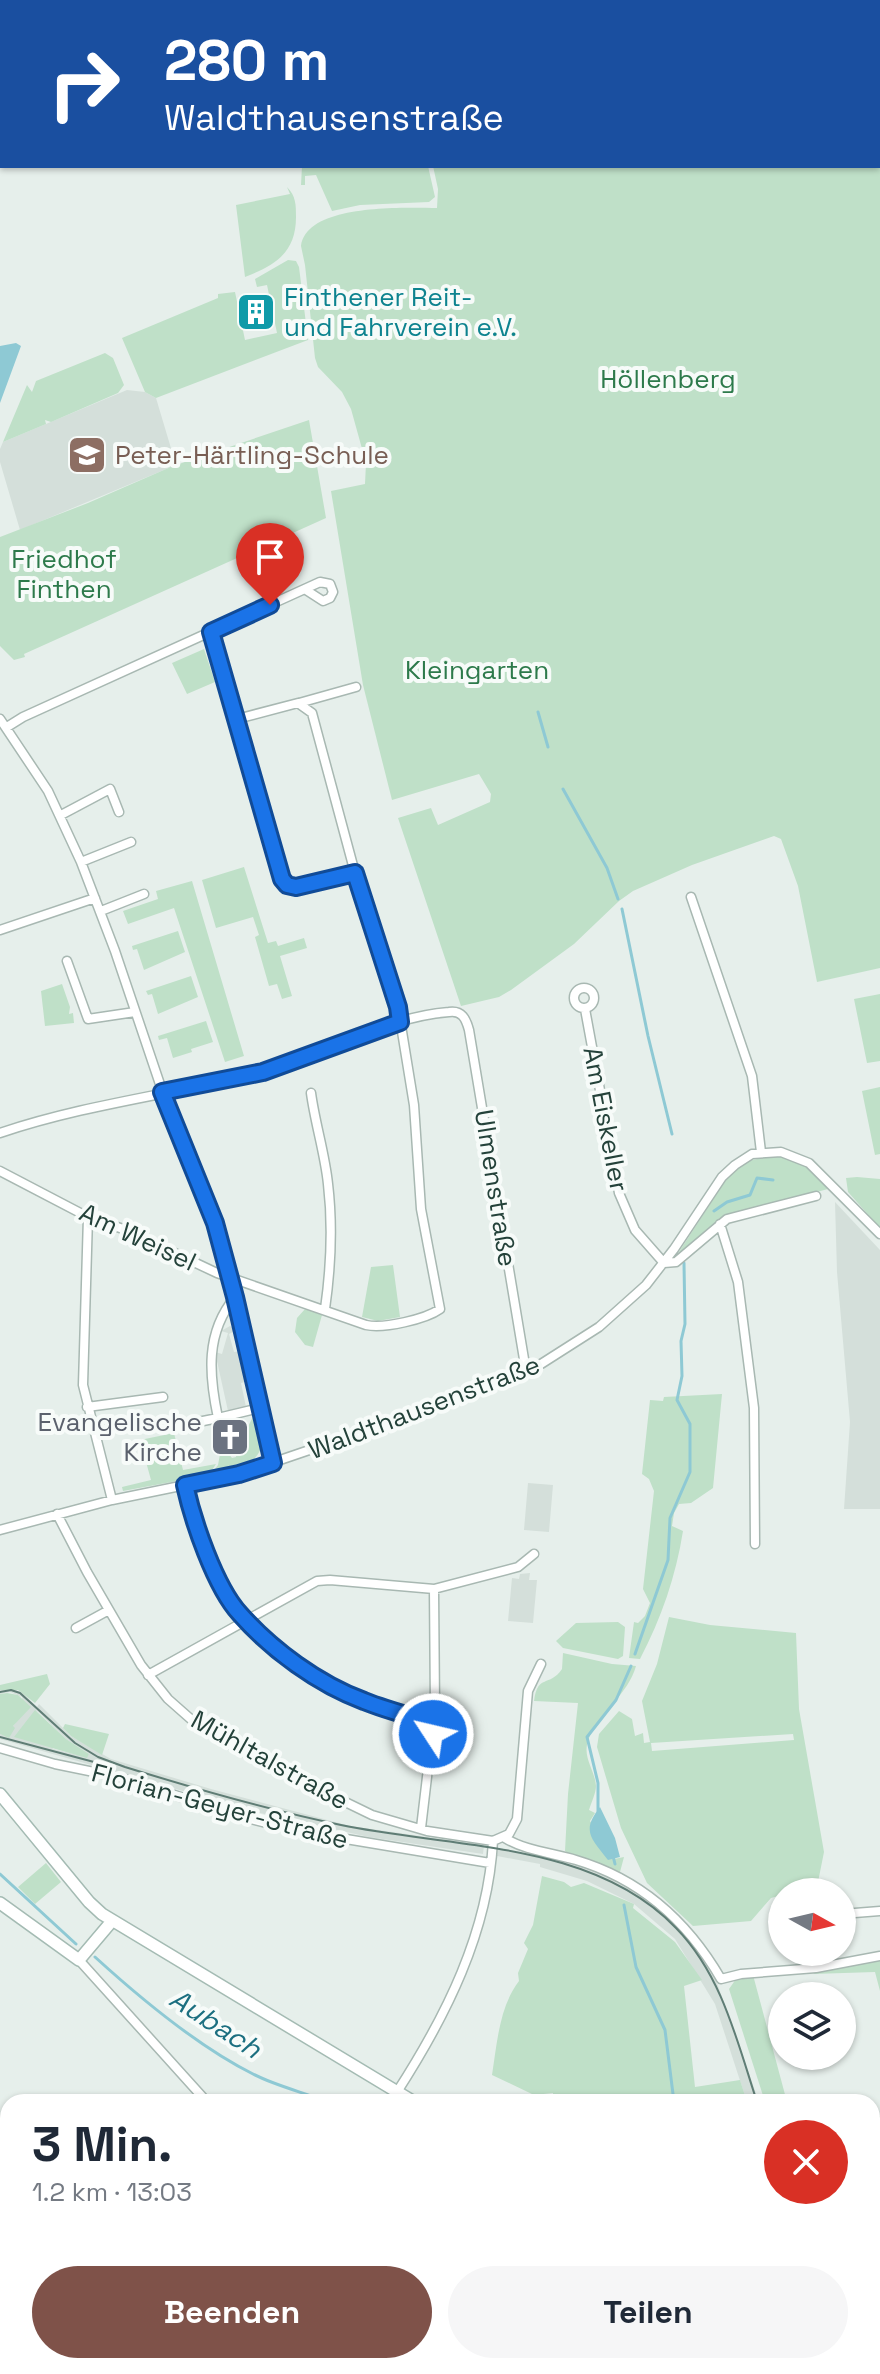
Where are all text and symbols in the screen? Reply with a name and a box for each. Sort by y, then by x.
text: 280 m [164,25,329,96]
icon: right [32,32,136,136]
text: Waldthausenstraße [164,95,504,141]
place label: Finthener Reit- und Fahrverein e.V. [284,280,517,344]
building icon: Finthener Reit- und Fahrverein e.V. [235,291,277,333]
park label: Höllenberg [600,362,736,396]
school or university icon: Peter-Härtling-Schule [66,434,108,476]
place label: Peter-Härtling-Schule [115,438,389,472]
pin [236,523,304,605]
icon: arrive [248,535,292,579]
park label: Friedhof Finthen [11,542,117,606]
park label: Kleingarten [405,653,549,687]
street label: Am Eiskeller [575,1044,637,1194]
street label: Ulmenstraße [467,1107,525,1269]
street label: Am Weisel [74,1195,202,1279]
street label: Waldthausenstraße [303,1347,545,1467]
place label: Evangelische Kirche [37,1405,202,1469]
church icon: Evangelische Kirche [209,1416,251,1458]
position arrow [391,1692,475,1776]
street label: Mühltalstraße [185,1703,355,1817]
street label: Florian-Geyer-Straße [88,1755,352,1857]
north arrow [768,1878,856,1966]
map controls [768,1878,856,2070]
water label: Aubach [163,1980,269,2066]
button: layers [768,1982,856,2070]
text: 3 Min. [32,2114,172,2175]
button: close [764,2120,848,2204]
text: 1.2 km · 13:03 [32,2175,192,2209]
button: Beenden [32,2266,432,2358]
button: Teilen [448,2266,848,2358]

